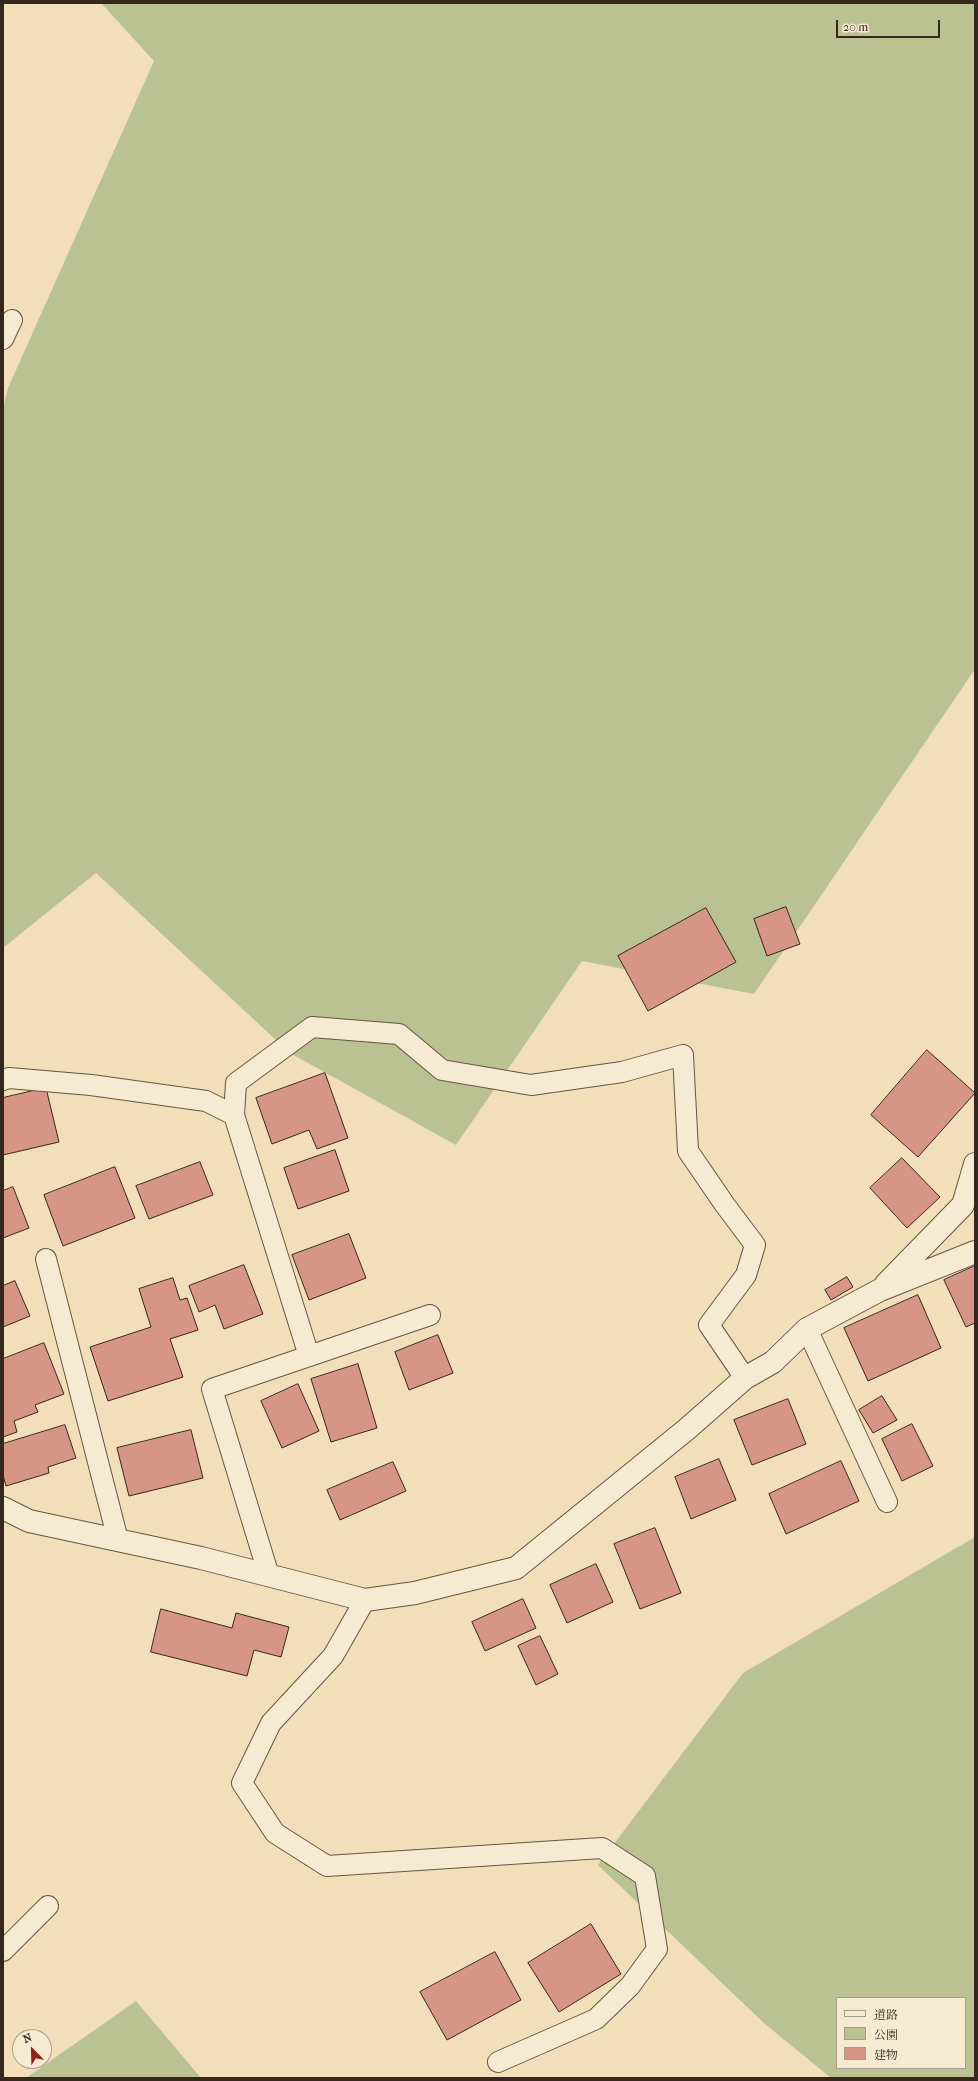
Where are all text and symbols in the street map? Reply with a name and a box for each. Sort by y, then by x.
scale bar [838,12,942,38]
text: 20 m [843,20,868,34]
legend [836,1997,966,2069]
text: 道路 [874,2008,898,2022]
text: 公園 [874,2028,898,2042]
north arrow [12,2029,52,2069]
text: N [21,2031,34,2046]
text: 建物 [874,2048,898,2062]

